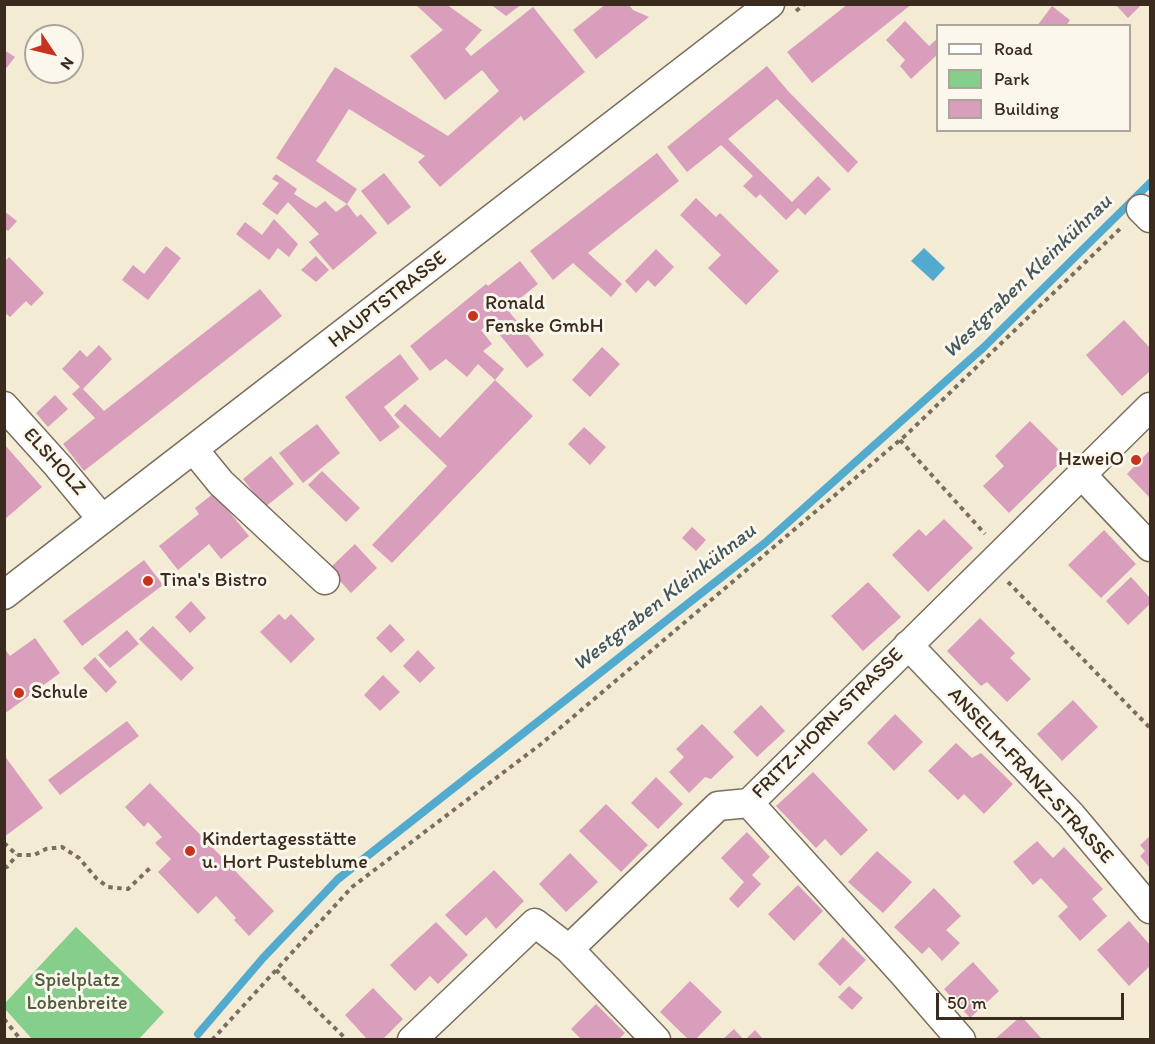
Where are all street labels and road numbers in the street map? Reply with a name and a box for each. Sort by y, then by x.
street label: HAUPTSTRASSE [324,246,452,354]
street label: ELSHOLZ [18,423,90,501]
street label: FRITZ-HORN-STRASSE [747,643,909,805]
street label: ANSELM-FRANZ-STRASSE [942,683,1118,869]

